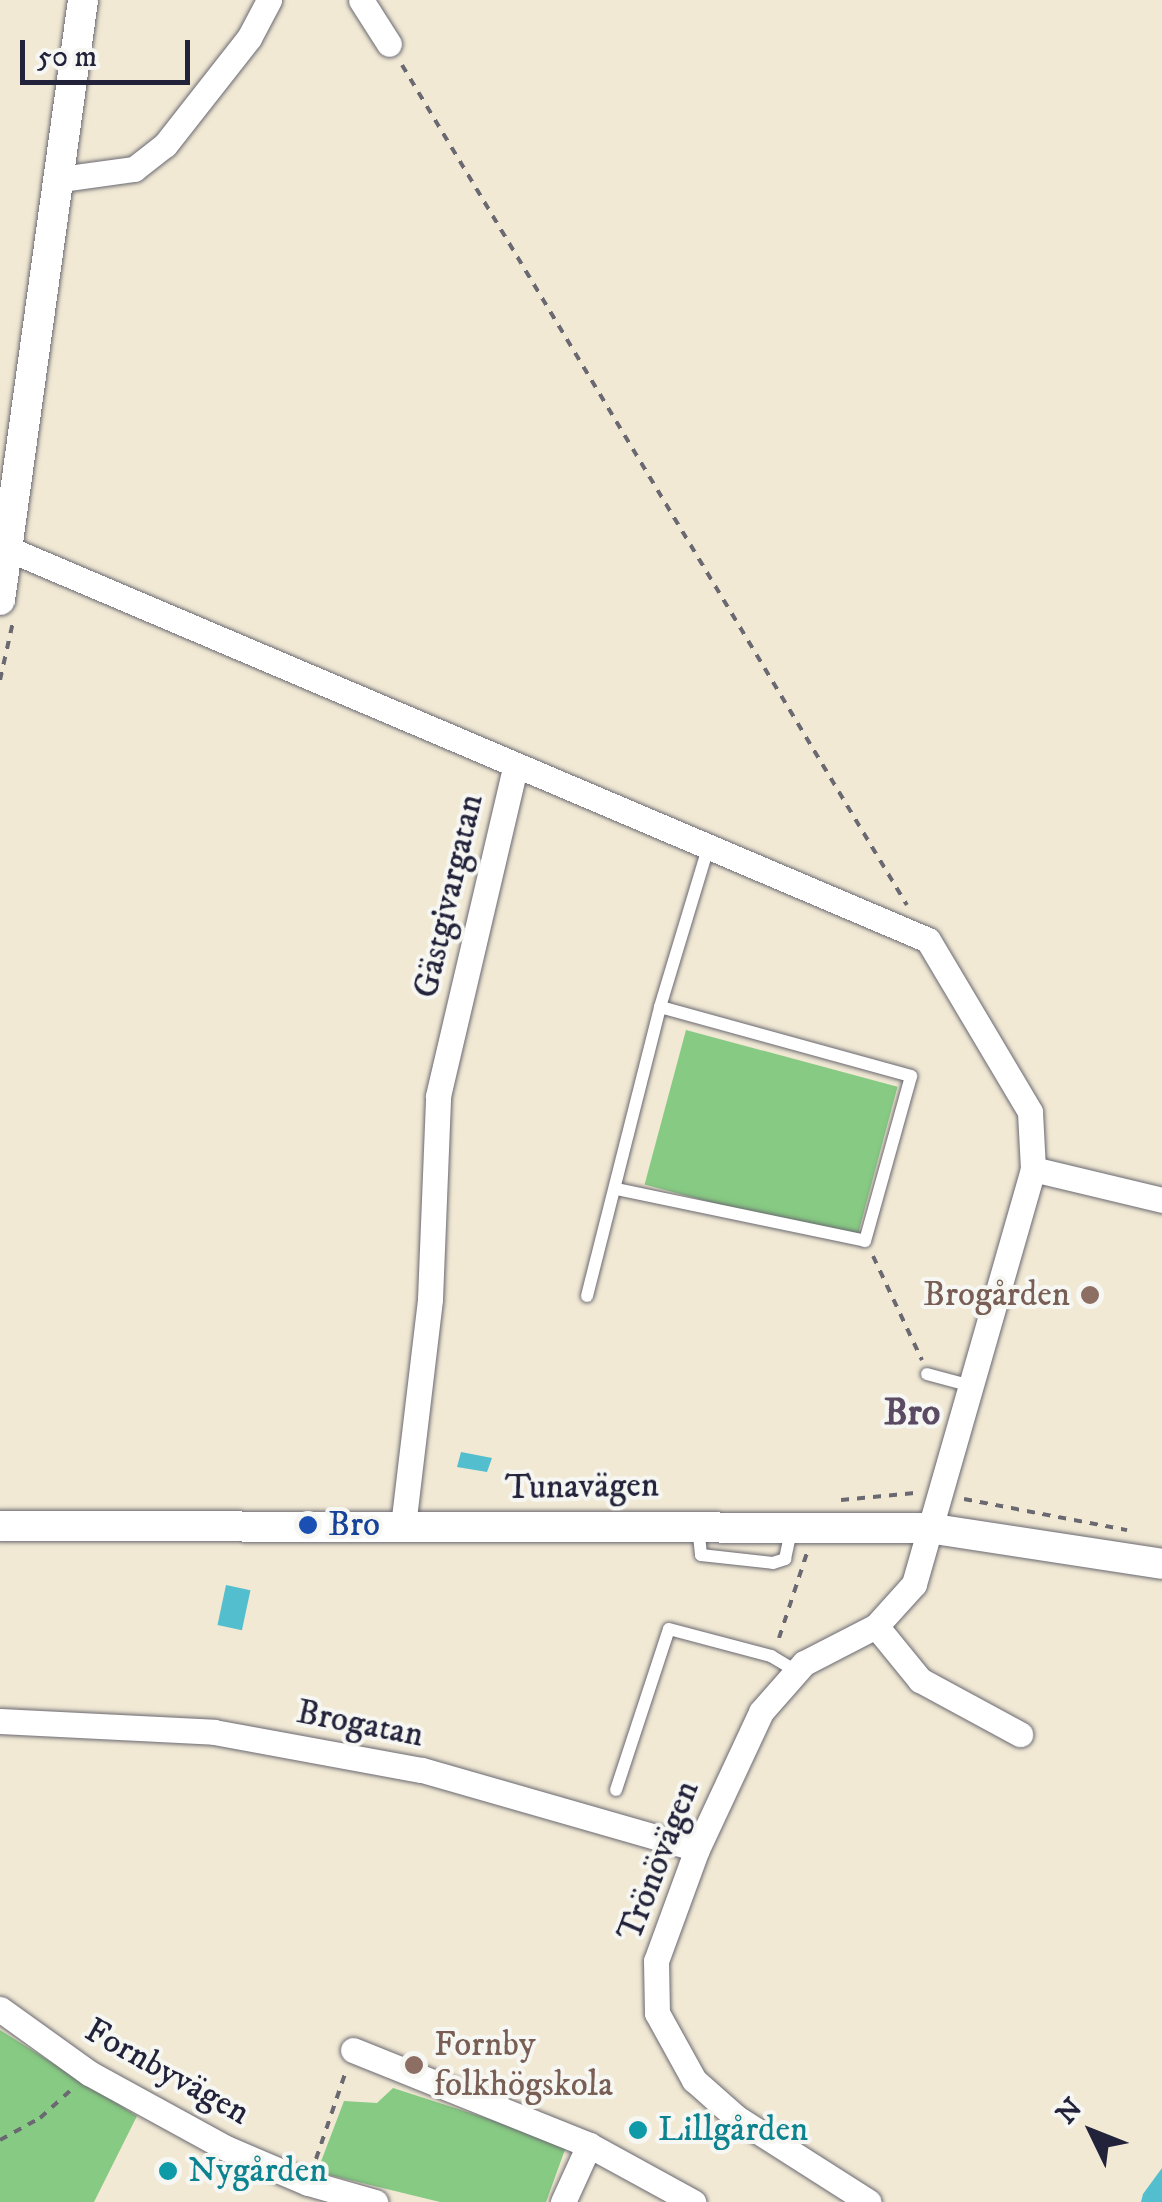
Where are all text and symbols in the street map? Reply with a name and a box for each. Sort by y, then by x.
scale bar [25,20,195,82]
text: 50 m [37,39,97,76]
street label: Gästgivargatan [405,790,493,1002]
place label: Brogården [923,1274,1070,1316]
marker: Brogården [1079,1284,1101,1306]
district label: Bro [884,1391,940,1437]
street label: Tunavägen [505,1465,659,1509]
place label: Bro [328,1504,380,1546]
marker: Bro [297,1514,319,1536]
street label: Brogatan [293,1691,427,1757]
street label: Trönövägen [609,1775,709,1947]
street label: Fornbyvägen [77,2010,257,2134]
place label: Fornby folkhögskola [434,2024,613,2106]
marker: Fornby folkhögskola [403,2054,425,2076]
north arrow [1042,2082,1142,2182]
text: N [1049,2091,1090,2132]
place label: Lillgården [658,2109,808,2151]
marker: Lillgården [627,2119,649,2141]
place label: Nygården [188,2150,328,2192]
marker: Nygården [157,2160,179,2182]

